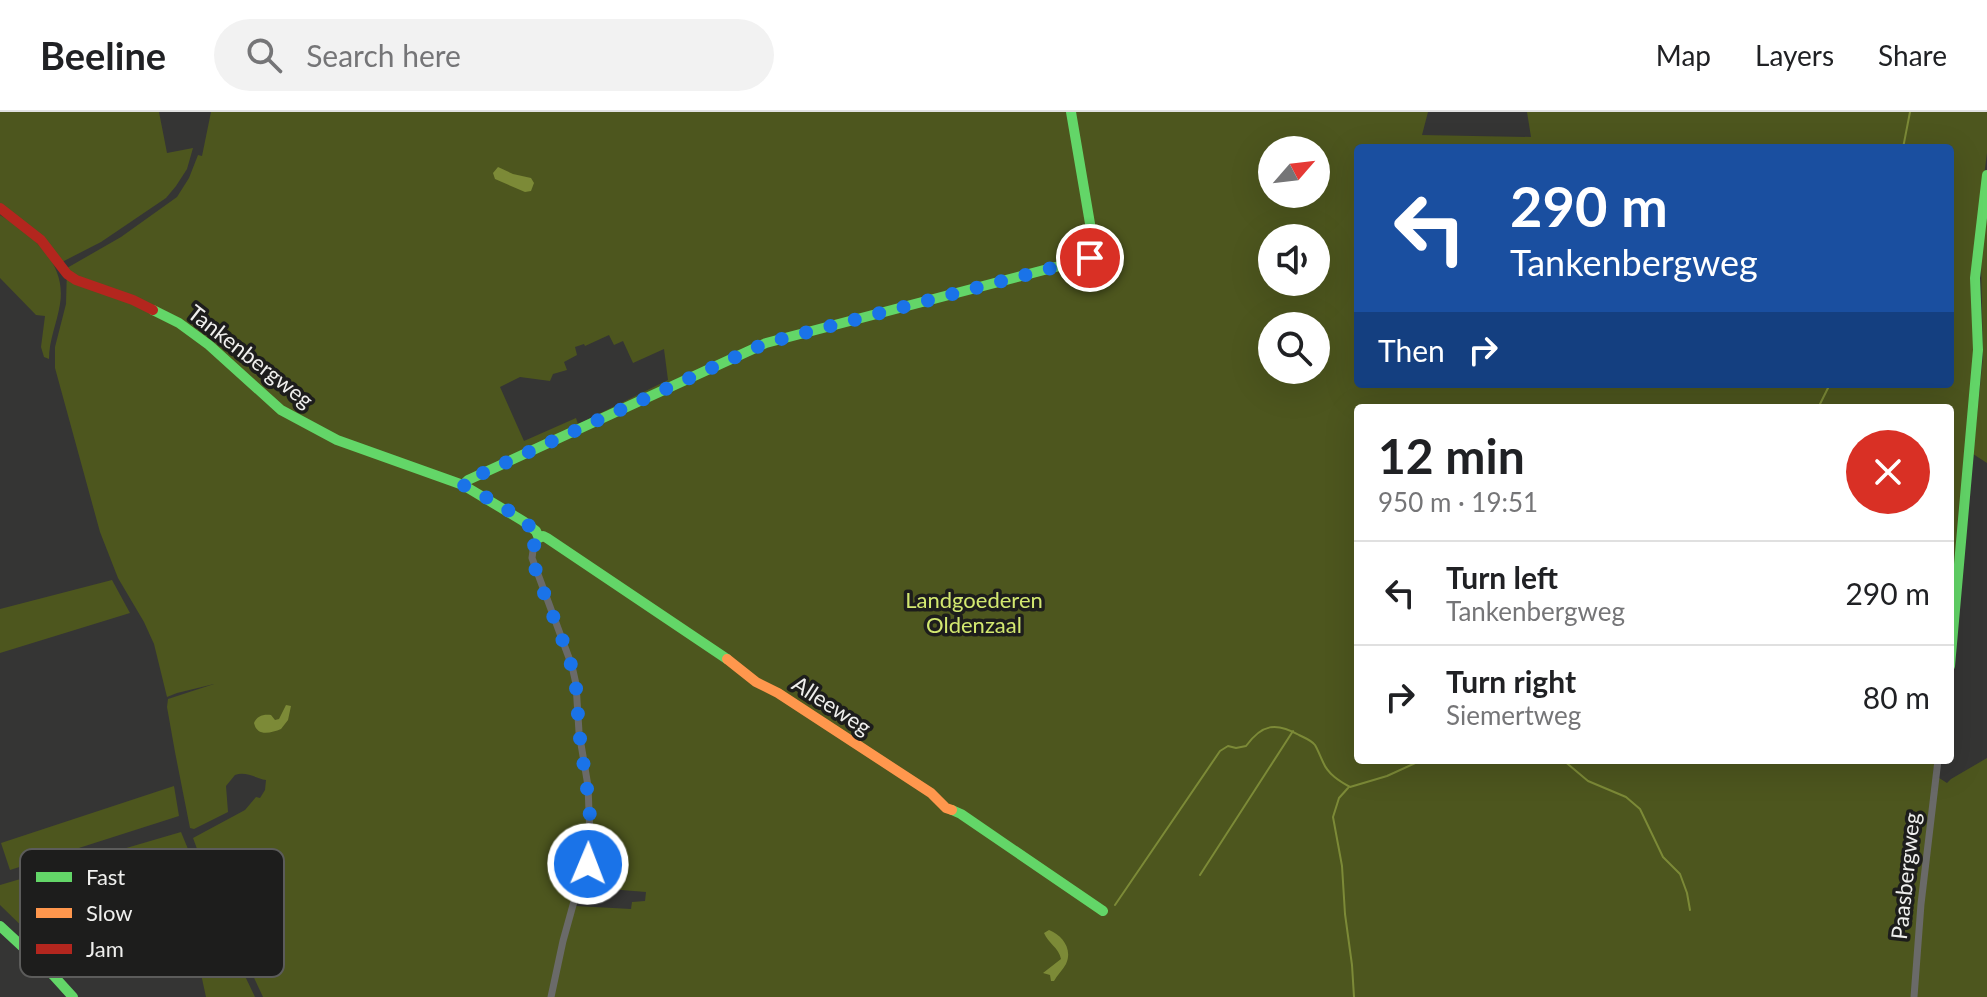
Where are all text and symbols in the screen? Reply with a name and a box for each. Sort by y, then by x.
search box [214,19,774,91]
text: Beeline [40,32,166,78]
icon: search [242,33,286,77]
text: Search here [306,37,461,73]
text: Map [1656,38,1711,72]
text: Layers [1755,38,1834,72]
text: Share [1878,38,1947,72]
north arrow [1258,136,1330,208]
map controls [1258,136,1330,384]
text: 290 m [1510,172,1668,239]
icon: left [1378,176,1482,280]
pin [1056,224,1124,292]
button: sound [1258,224,1330,296]
icon: arrive [1068,236,1112,280]
text: Tankenbergweg [1510,240,1758,284]
street label: Tankenbergweg [183,299,319,413]
button: search [1258,312,1330,384]
icon: right [1461,328,1505,372]
text: Then [1378,332,1445,368]
text: 12 min [1378,427,1525,484]
button: close [1846,430,1930,514]
text: 950 m · 19:51 [1378,486,1538,518]
text: Turn left [1446,559,1558,595]
icon: left [1378,571,1422,615]
text: 290 m [1845,575,1930,611]
park label: Landgoederen Oldenzaal [905,586,1043,638]
text: Tankenbergweg [1446,595,1625,627]
text: Turn right [1446,663,1576,699]
street label: Alleeweg [788,670,876,740]
icon: right [1378,675,1422,719]
text: 80 m [1863,679,1930,715]
text: Siemertweg [1446,699,1581,731]
street label: Paasbergweg [1885,811,1925,941]
position arrow [546,822,630,906]
legend [20,849,284,977]
text: Fast [86,863,125,890]
text: Slow [86,899,133,926]
text: Jam [86,935,124,962]

